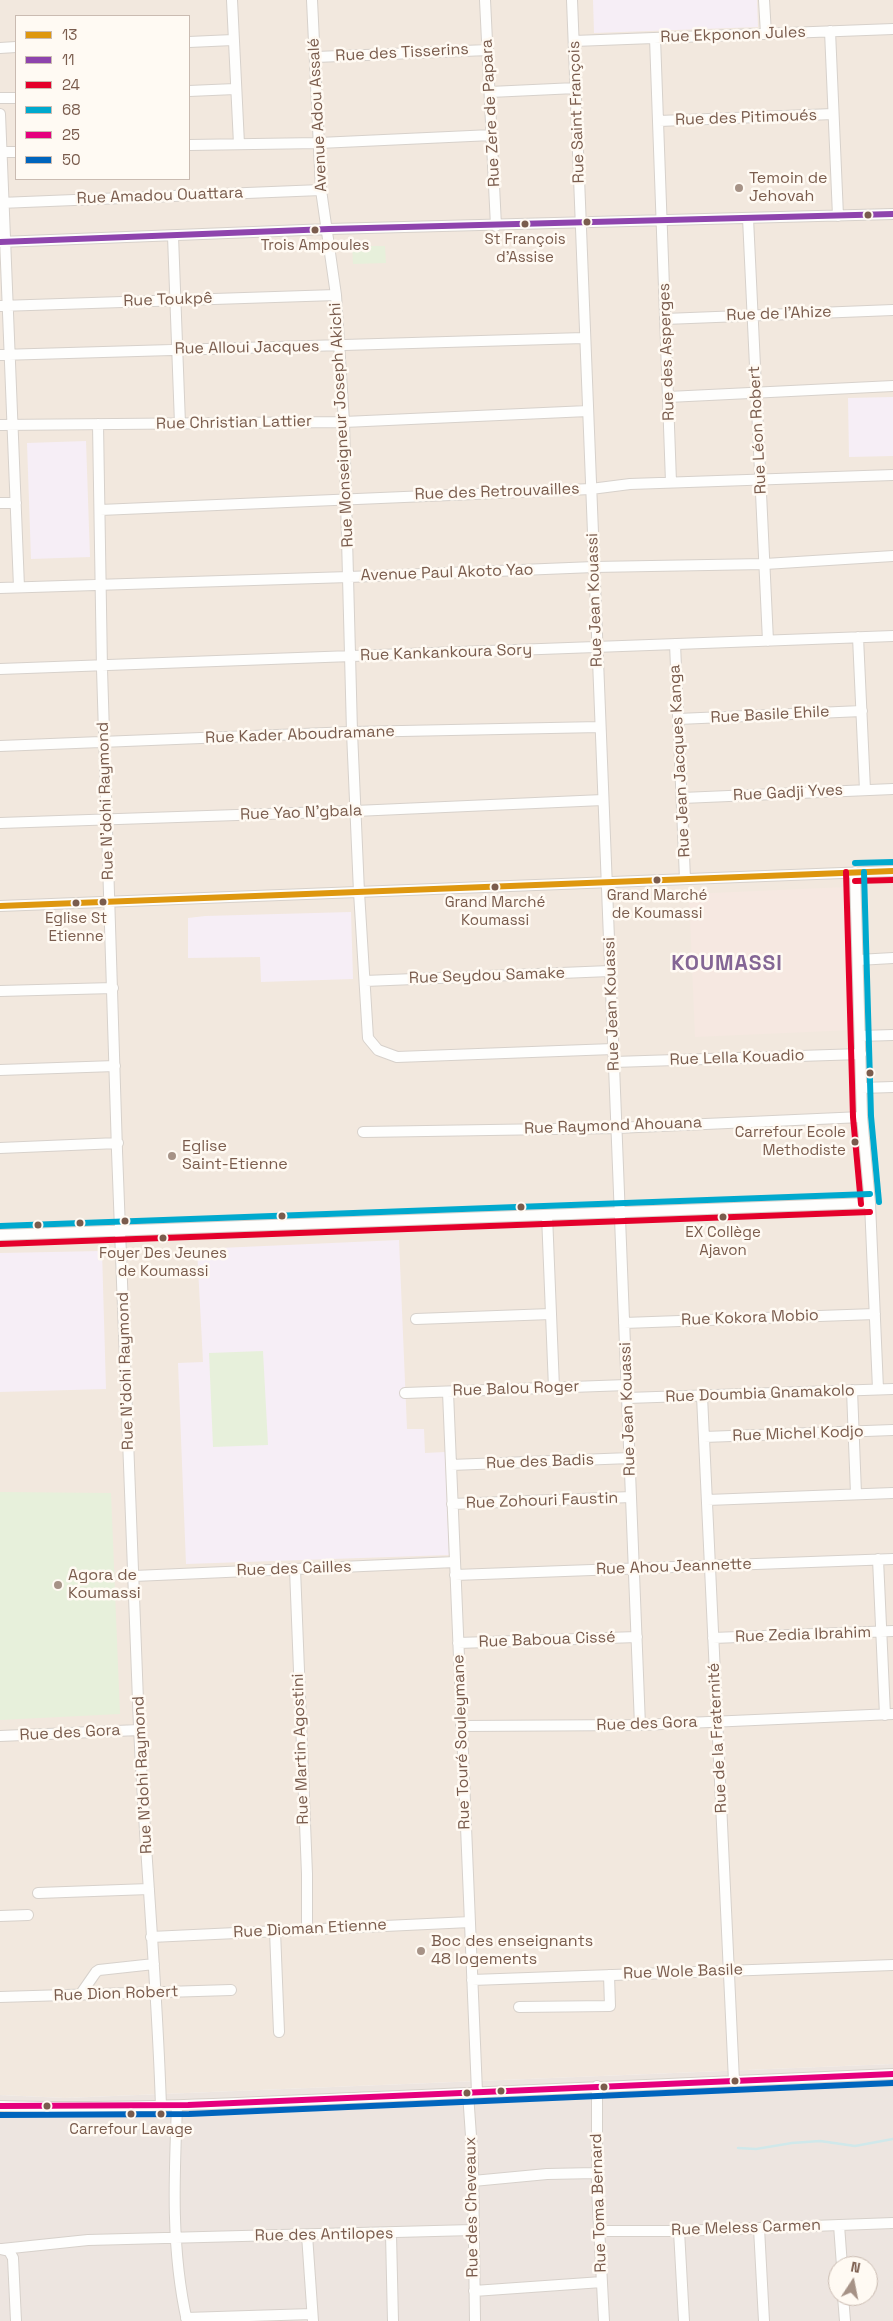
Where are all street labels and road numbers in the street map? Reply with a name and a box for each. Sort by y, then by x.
street label: Rue Ekponon Jules [660,23,806,47]
street label: Avenue Adou Assalé [304,37,332,193]
street label: Rue Zere de Papara [478,38,504,188]
street label: Rue des Tisserins [335,40,469,66]
street label: Rue Saint François [565,40,589,184]
street label: Rue des Pitimoués [675,106,817,130]
street label: Rue Amadou Ouattara [76,183,244,209]
street label: Rue des Asperges [655,283,679,421]
street label: Rue Toukpê [123,289,213,311]
street label: Rue Monseigneur Joseph Akichi [326,302,358,548]
street label: Rue de l'Ahize [726,303,832,325]
street label: Rue Alloui Jacques [174,337,320,359]
street label: Rue Léon Robert [745,365,771,495]
street label: Rue Christian Lattier [156,412,312,434]
street label: Rue des Retrouvailles [414,480,580,504]
street label: Rue Jean Kouassi [583,533,607,667]
street label: Avenue Paul Akoto Yao [360,560,534,586]
street label: Rue Kankankoura Sory [360,640,532,666]
street label: Rue Jean Jacques Kanga [665,664,695,858]
street label: Rue Basile Ehile [710,702,830,728]
street label: Rue N'dohi Raymond [94,722,118,880]
street label: Rue Kader Aboudramane [205,722,395,748]
street label: Rue Gadji Yves [732,781,844,805]
street label: Rue Yao N'gbala [240,801,362,825]
street label: Rue Jean Kouassi [600,937,624,1071]
street label: Rue Seydou Samake [409,964,565,988]
street label: Rue Lella Kouadio [669,1046,805,1070]
street label: Rue Raymond Ahouana [524,1113,702,1139]
street label: Rue N'dohi Raymond [114,1292,138,1450]
street label: Rue Kokora Mobio [681,1306,819,1330]
street label: Rue Jean Kouassi [616,1342,640,1476]
street label: Rue Balou Roger [452,1377,580,1401]
street label: Rue Doumbia Gnamakolo [665,1381,855,1407]
street label: Rue Michel Kodjo [732,1422,864,1446]
street label: Rue des Badis [486,1451,594,1473]
street label: Rue Zohouri Faustin [465,1489,619,1513]
street label: Rue Ahou Jeannette [596,1555,752,1579]
street label: Rue des Cailles [236,1557,352,1581]
street label: Rue Zedia Ibrahim [735,1623,871,1647]
street label: Rue Baboua Cissé [478,1628,616,1652]
street label: Rue Touré Souleymane [449,1654,475,1830]
street label: Rue de la Fraternité [704,1662,732,1814]
street label: Rue Martin Agostini [289,1673,313,1825]
street label: Rue N'dohi Raymond [129,1695,157,1855]
street label: Rue des Gora [596,1713,698,1735]
street label: Rue des Gora [19,1721,121,1745]
street label: Rue Dioman Etienne [233,1915,387,1943]
street label: Rue Wole Basile [623,1960,743,1984]
street label: Rue Dion Robert [53,1982,179,2006]
street label: Rue Toma Bernard [587,2133,611,2273]
street label: Rue des Cheveaux [461,2136,483,2278]
street label: Rue Meless Carmen [671,2216,821,2240]
street label: Rue des Antilopes [254,2224,394,2246]

